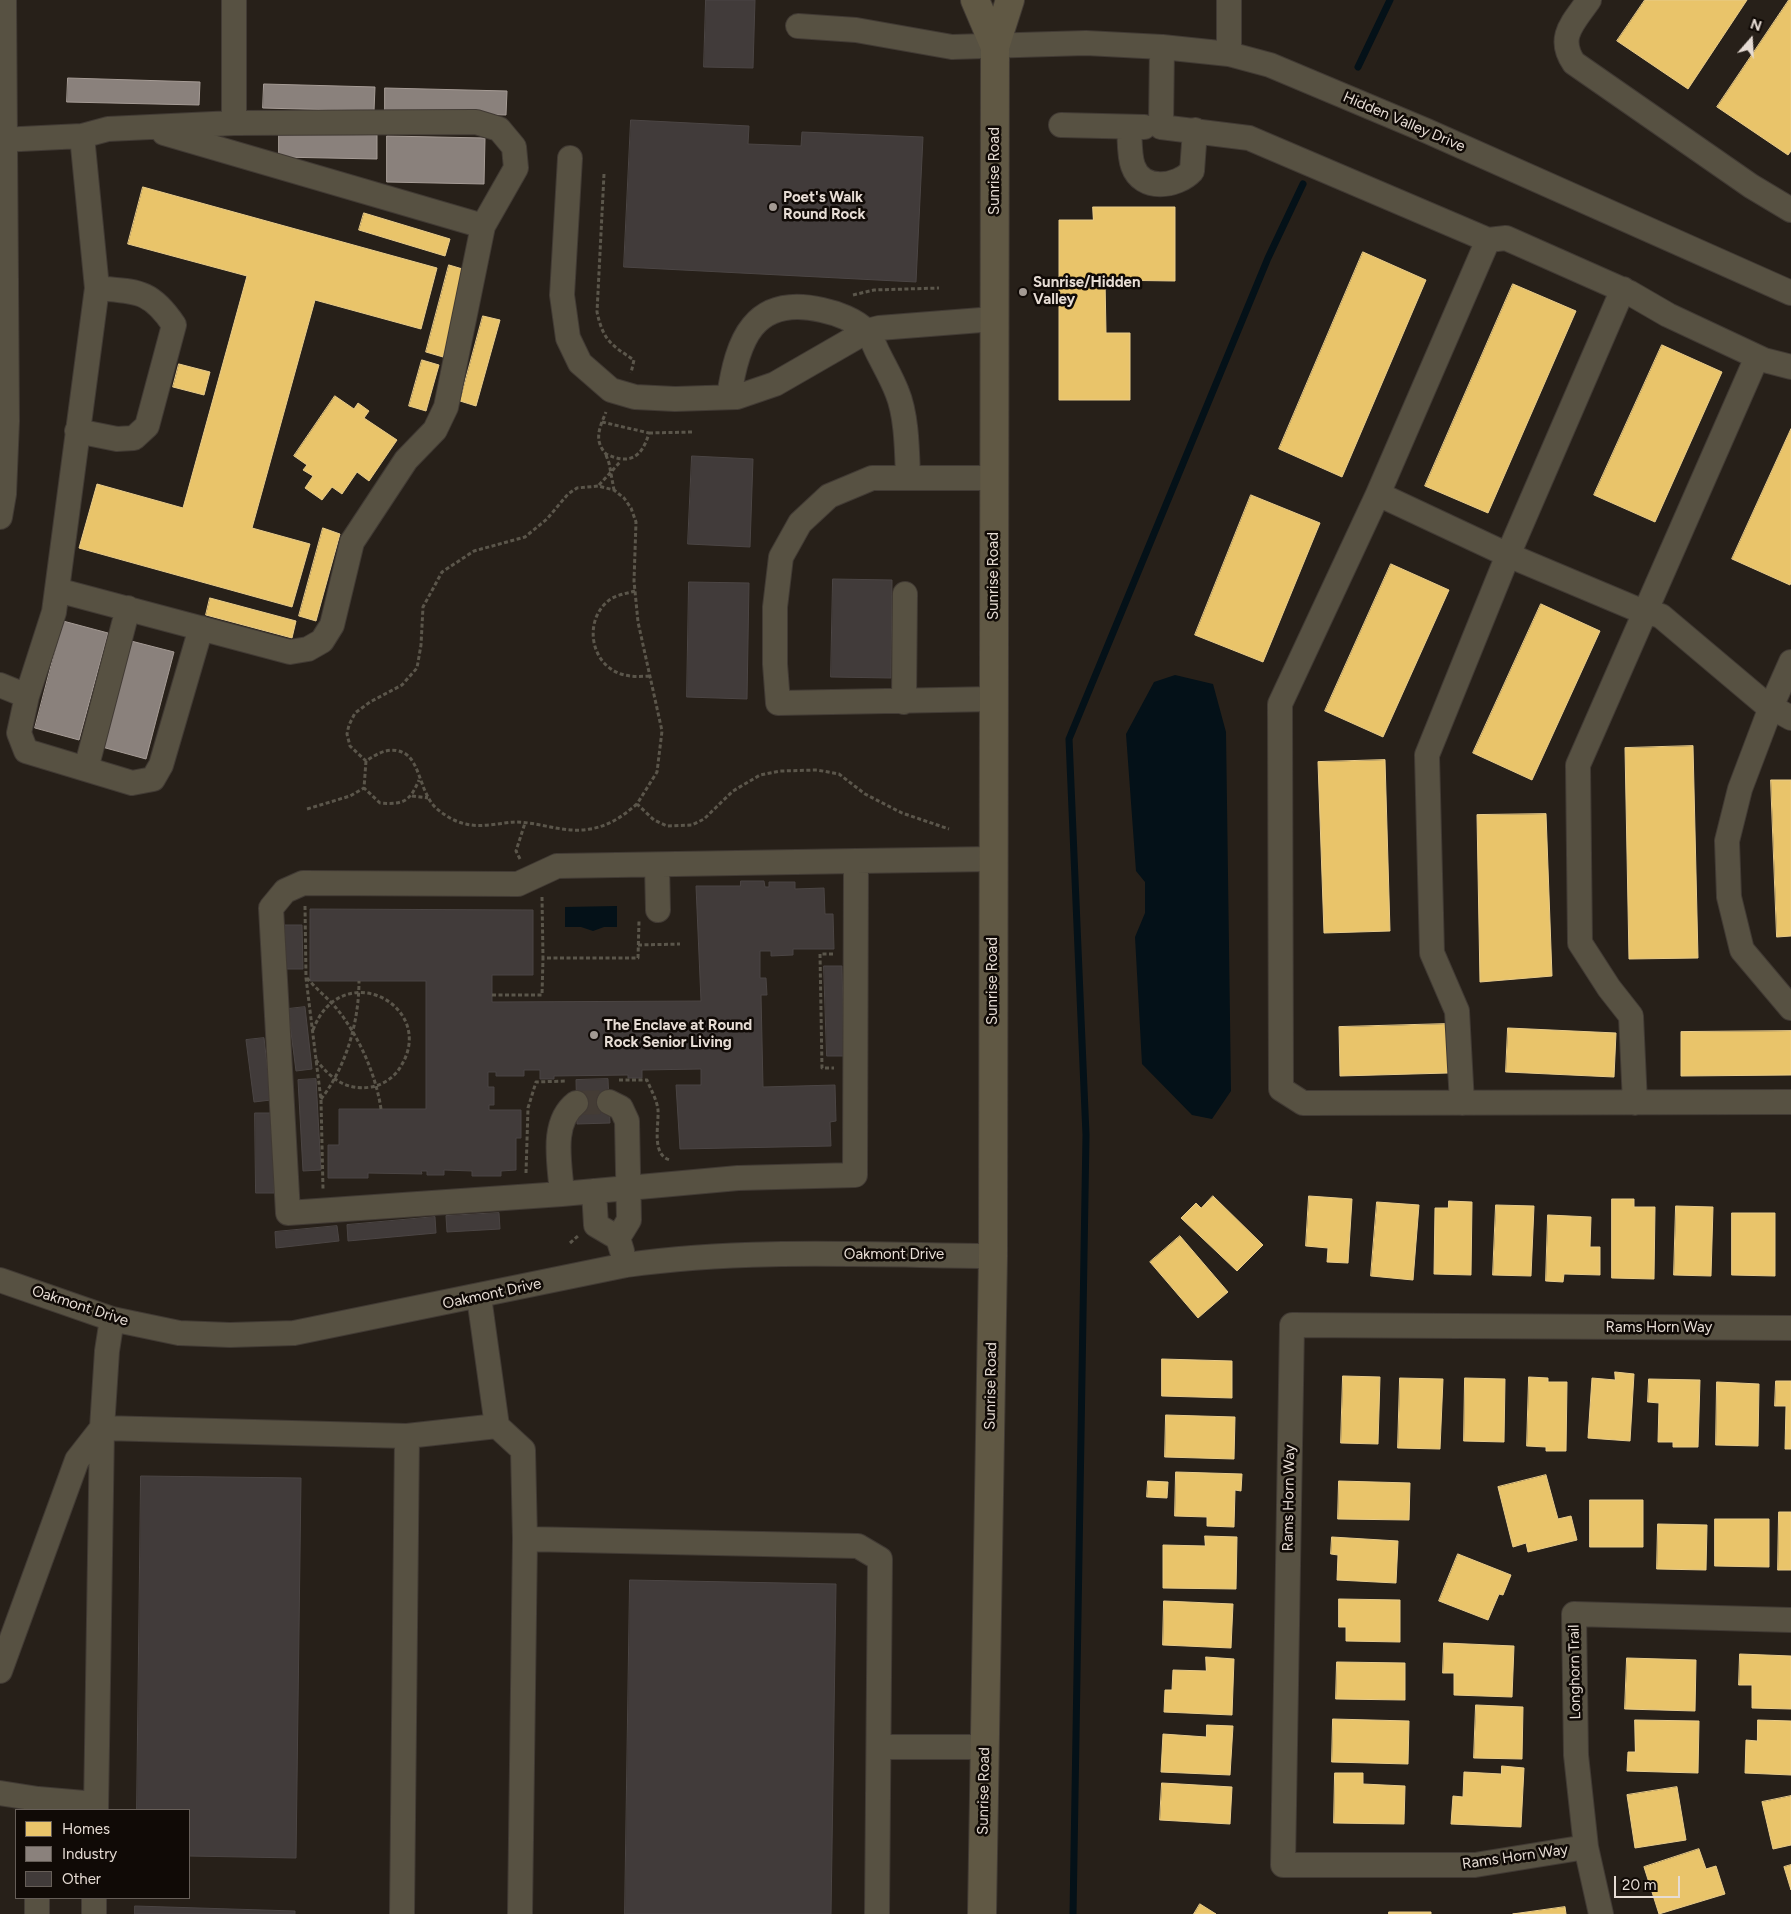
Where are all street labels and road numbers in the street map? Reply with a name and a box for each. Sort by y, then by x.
street label: Hidden Valley Drive [1340,88,1468,156]
street label: Sunrise Road [986,127,1004,215]
street label: Sunrise Road [985,532,1003,620]
street label: Sunrise Road [984,937,1002,1025]
street label: Oakmont Drive [844,1246,944,1264]
street label: Oakmont Drive [441,1275,543,1313]
street label: Oakmont Drive [29,1282,131,1330]
street label: Rams Horn Way [1606,1319,1712,1337]
street label: Sunrise Road [981,1342,1001,1430]
street label: Rams Horn Way [1279,1444,1299,1552]
street label: Longhorn Trail [1565,1624,1585,1720]
street label: Sunrise Road [974,1747,994,1835]
street label: Rams Horn Way [1461,1841,1569,1873]

